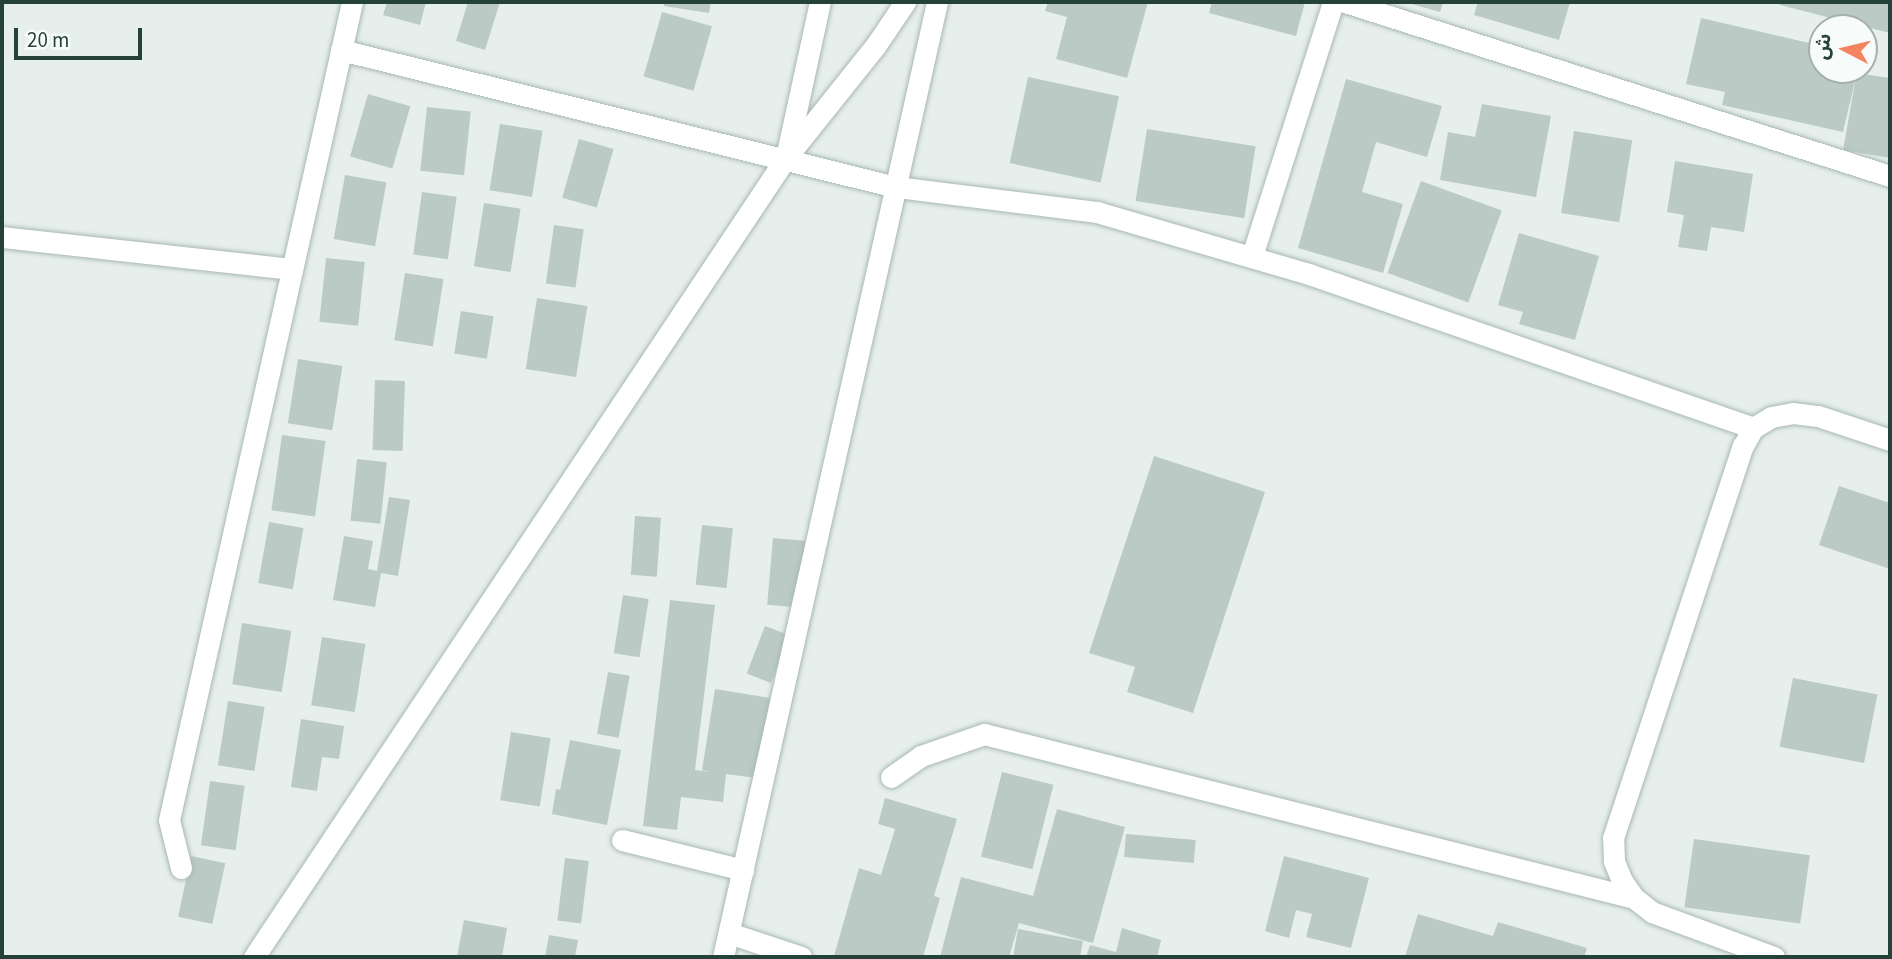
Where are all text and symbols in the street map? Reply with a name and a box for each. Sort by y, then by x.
scale bar [18,14,145,58]
north arrow [1808,14,1878,84]
text: 20 m [27,25,69,55]
text: ش [1809,32,1839,61]

